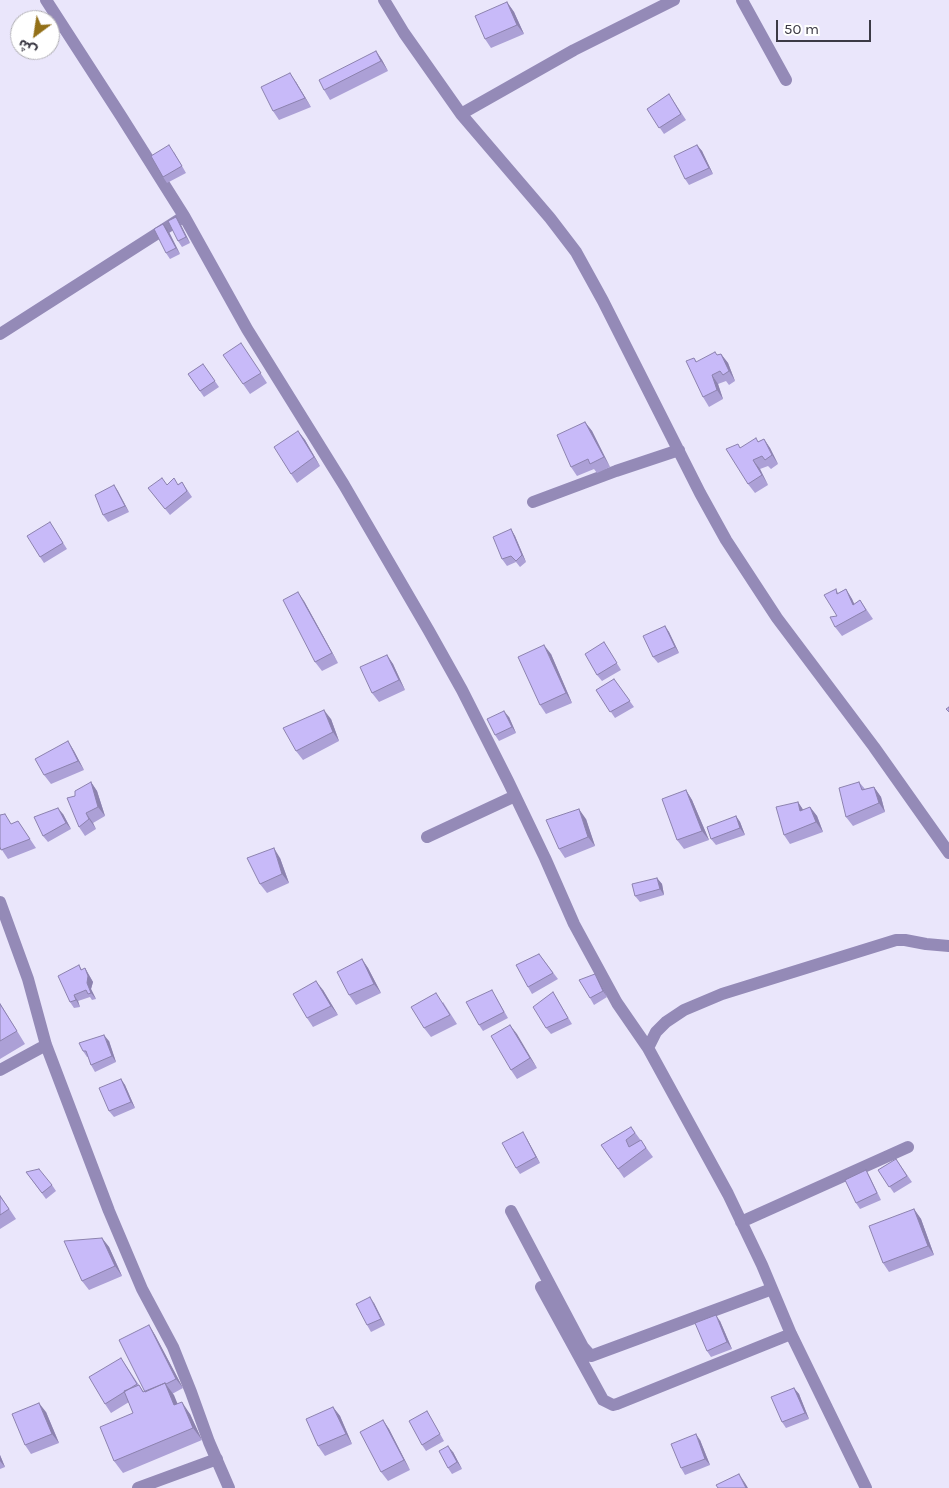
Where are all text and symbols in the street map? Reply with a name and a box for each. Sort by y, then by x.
north arrow [10,10,60,60]
scale bar [779,10,874,42]
text: 50 m [784,20,819,38]
text: ش [15,35,40,60]

